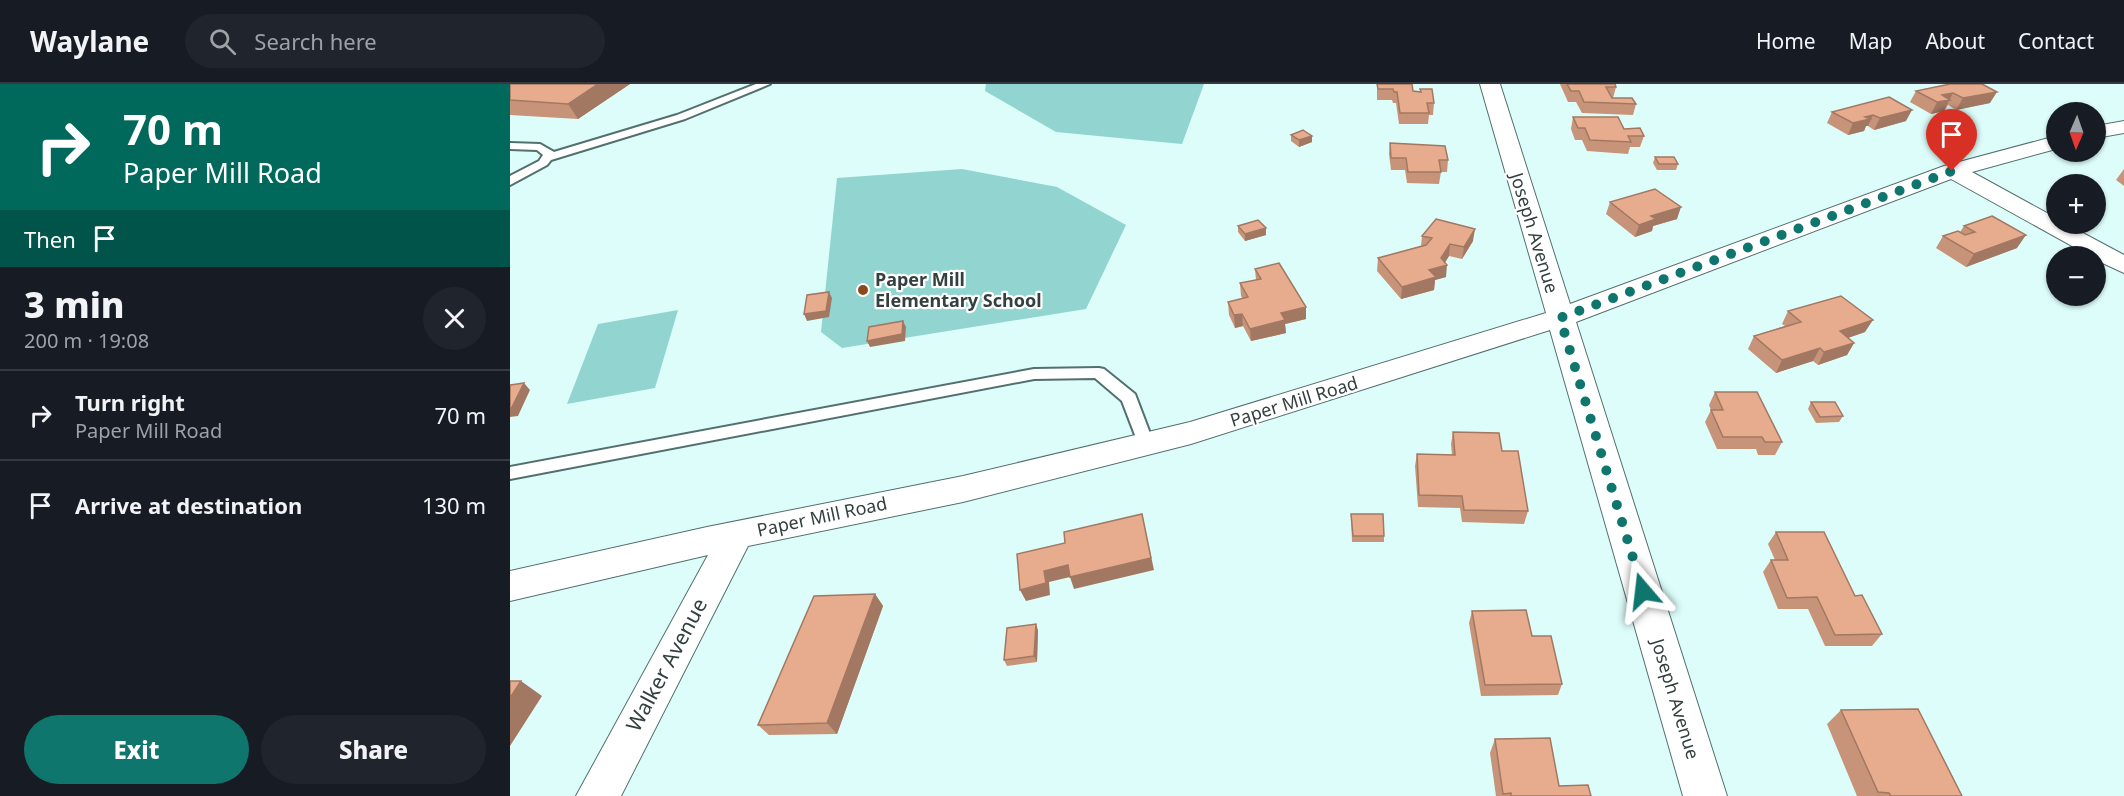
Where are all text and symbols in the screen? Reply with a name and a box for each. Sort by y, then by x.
search box [185,14,605,68]
text: Waylane [30,22,149,60]
icon: search [206,25,239,58]
text: Search here [254,26,377,56]
text: Home [1756,27,1816,55]
text: Map [1849,27,1892,55]
text: About [1925,27,1985,55]
text: Contact [2018,27,2094,55]
text: 70 m [123,100,223,157]
north arrow [2046,102,2106,162]
map controls [2046,102,2106,306]
icon: right [24,108,102,186]
pin [1926,109,1977,171]
icon: arrive [1935,118,1968,151]
text: Paper Mill Road [123,154,322,191]
street label: Joseph Avenue [1505,168,1565,296]
button: + [2046,174,2106,234]
icon: arrive [88,222,121,255]
text: Then [24,224,76,254]
button: − [2046,246,2106,306]
place label: Paper Mill Elementary School [875,267,1042,312]
text: 3 min [24,280,125,329]
marker: Paper Mill Elementary School [856,283,870,297]
button: close [423,287,486,350]
text: 200 m · 19:08 [24,327,149,354]
street label: Paper Mill Road [1227,370,1361,432]
text: Turn right [75,387,185,417]
icon: right [24,399,57,432]
text: 70 m [435,400,486,430]
text: Paper Mill Road [75,417,222,444]
icon: arrive [24,489,57,522]
text: Arrive at destination [75,490,302,520]
text: 130 m [422,490,486,520]
street label: Paper Mill Road [754,491,889,542]
position arrow [1611,559,1675,623]
street label: Walker Avenue [619,593,713,736]
street label: Joseph Avenue [1646,634,1706,762]
button: Exit [24,715,249,784]
button: Share [261,715,486,784]

